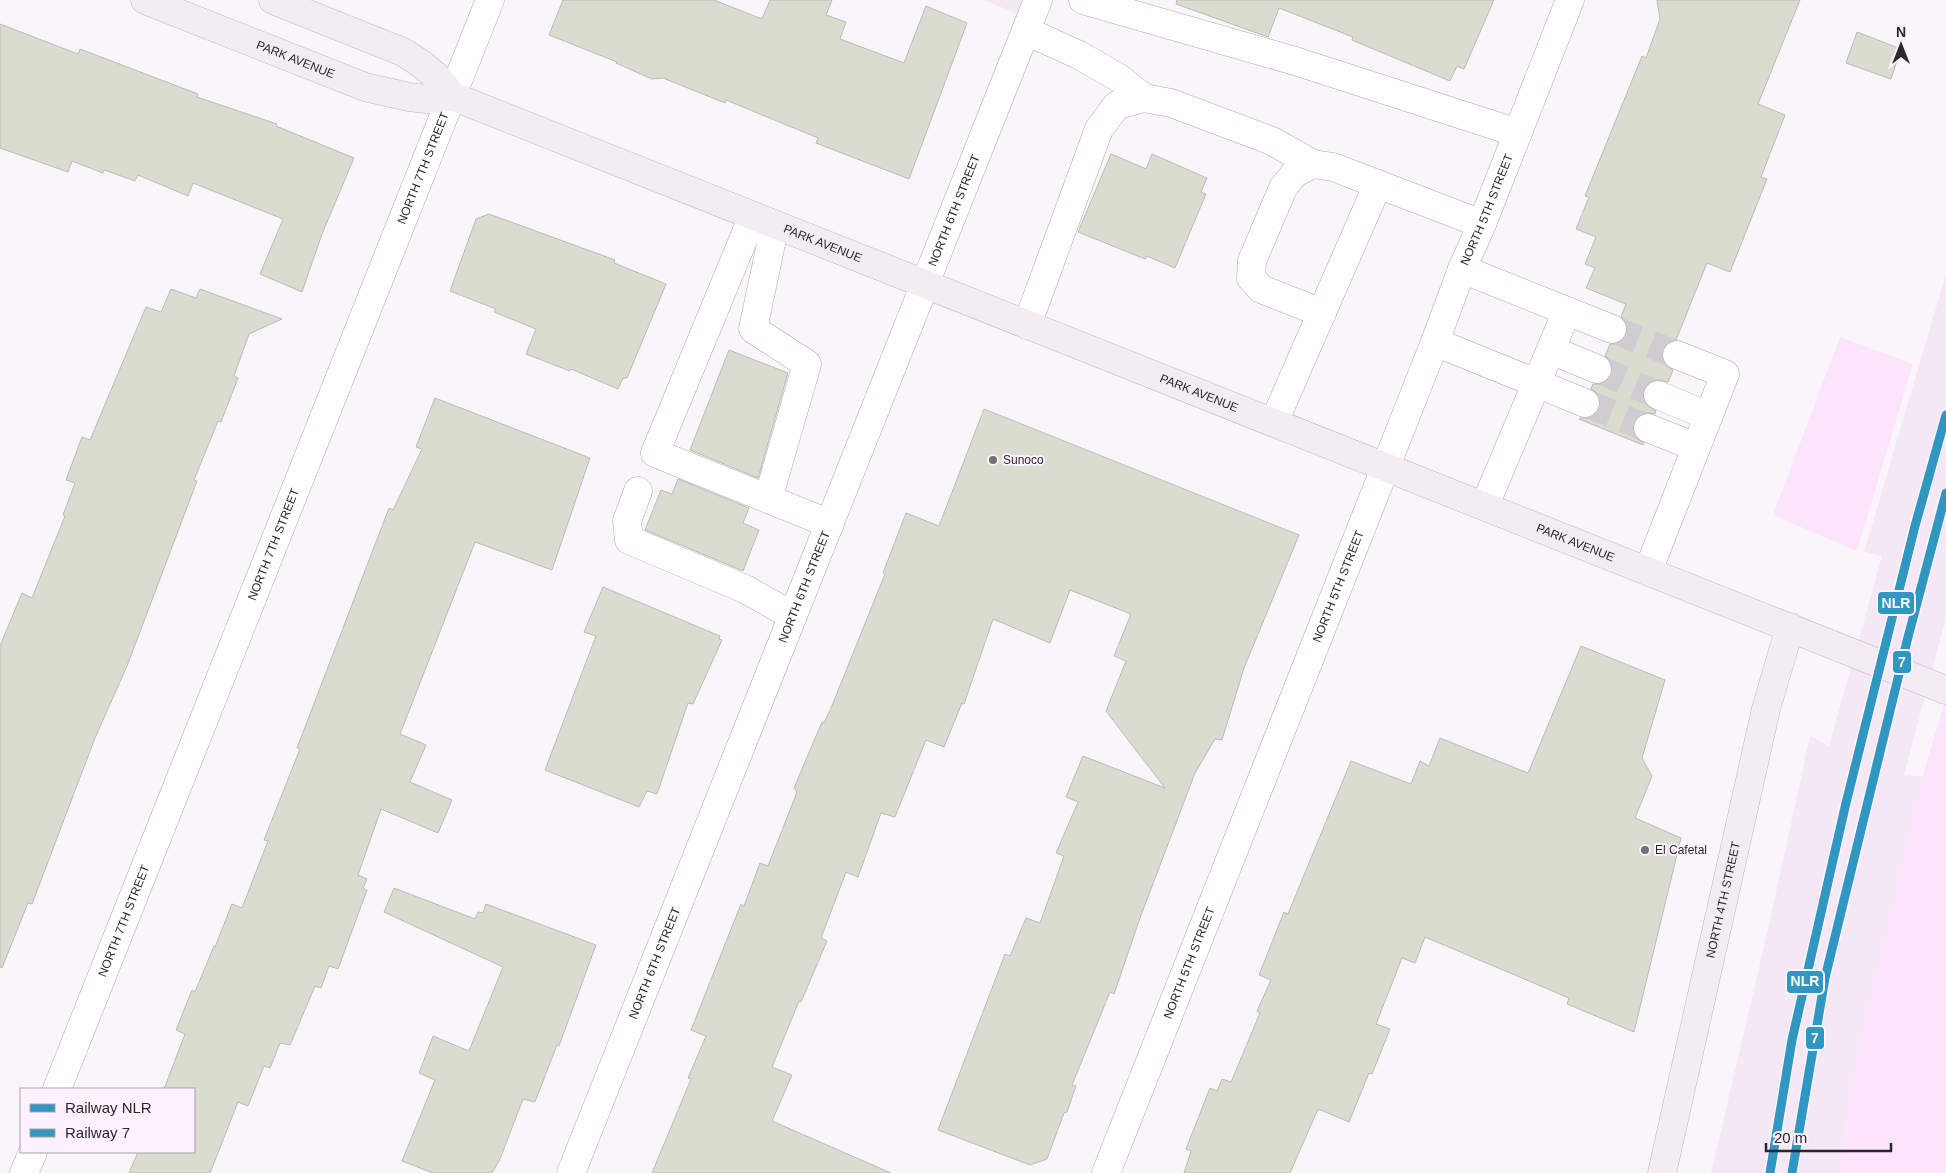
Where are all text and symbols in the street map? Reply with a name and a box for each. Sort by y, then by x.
north arrow [1876,20,1926,70]
text: N [1896,24,1906,40]
street label: PARK AVENUE [254,38,337,81]
street label: NORTH 7TH STREET [395,110,452,226]
street label: NORTH 5TH STREET [1458,151,1516,267]
street label: NORTH 6TH STREET [926,152,983,268]
street label: PARK AVENUE [782,222,864,265]
street label: PARK AVENUE [1158,371,1240,415]
place label: Sunoco [1003,453,1044,467]
marker: Sunoco [987,454,999,466]
street label: NORTH 7TH STREET [245,486,302,602]
street label: PARK AVENUE [1534,521,1617,565]
street label: NORTH 6TH STREET [776,528,833,645]
street label: NORTH 5TH STREET [1310,528,1367,644]
line badge: NLR [1877,591,1915,615]
text: NLR [1882,595,1910,611]
line badge: 7 [1892,650,1912,674]
text: 7 [1898,654,1906,670]
street label: NORTH 4TH STREET [1703,839,1743,960]
place label: El Cafetal [1655,843,1707,857]
marker: El Cafetal [1639,844,1651,856]
street label: NORTH 7TH STREET [95,862,153,979]
street label: NORTH 6TH STREET [626,904,683,1021]
street label: NORTH 5TH STREET [1161,904,1218,1021]
line badge: NLR [1786,970,1824,994]
text: NLR [1791,973,1819,989]
line badge: 7 [1805,1026,1825,1050]
text: 7 [1811,1030,1819,1046]
legend [20,1088,195,1153]
text: Railway NLR [65,1099,152,1116]
scale bar [1766,1120,1891,1152]
text: Railway 7 [65,1124,130,1141]
text: 20 m [1774,1129,1807,1146]

